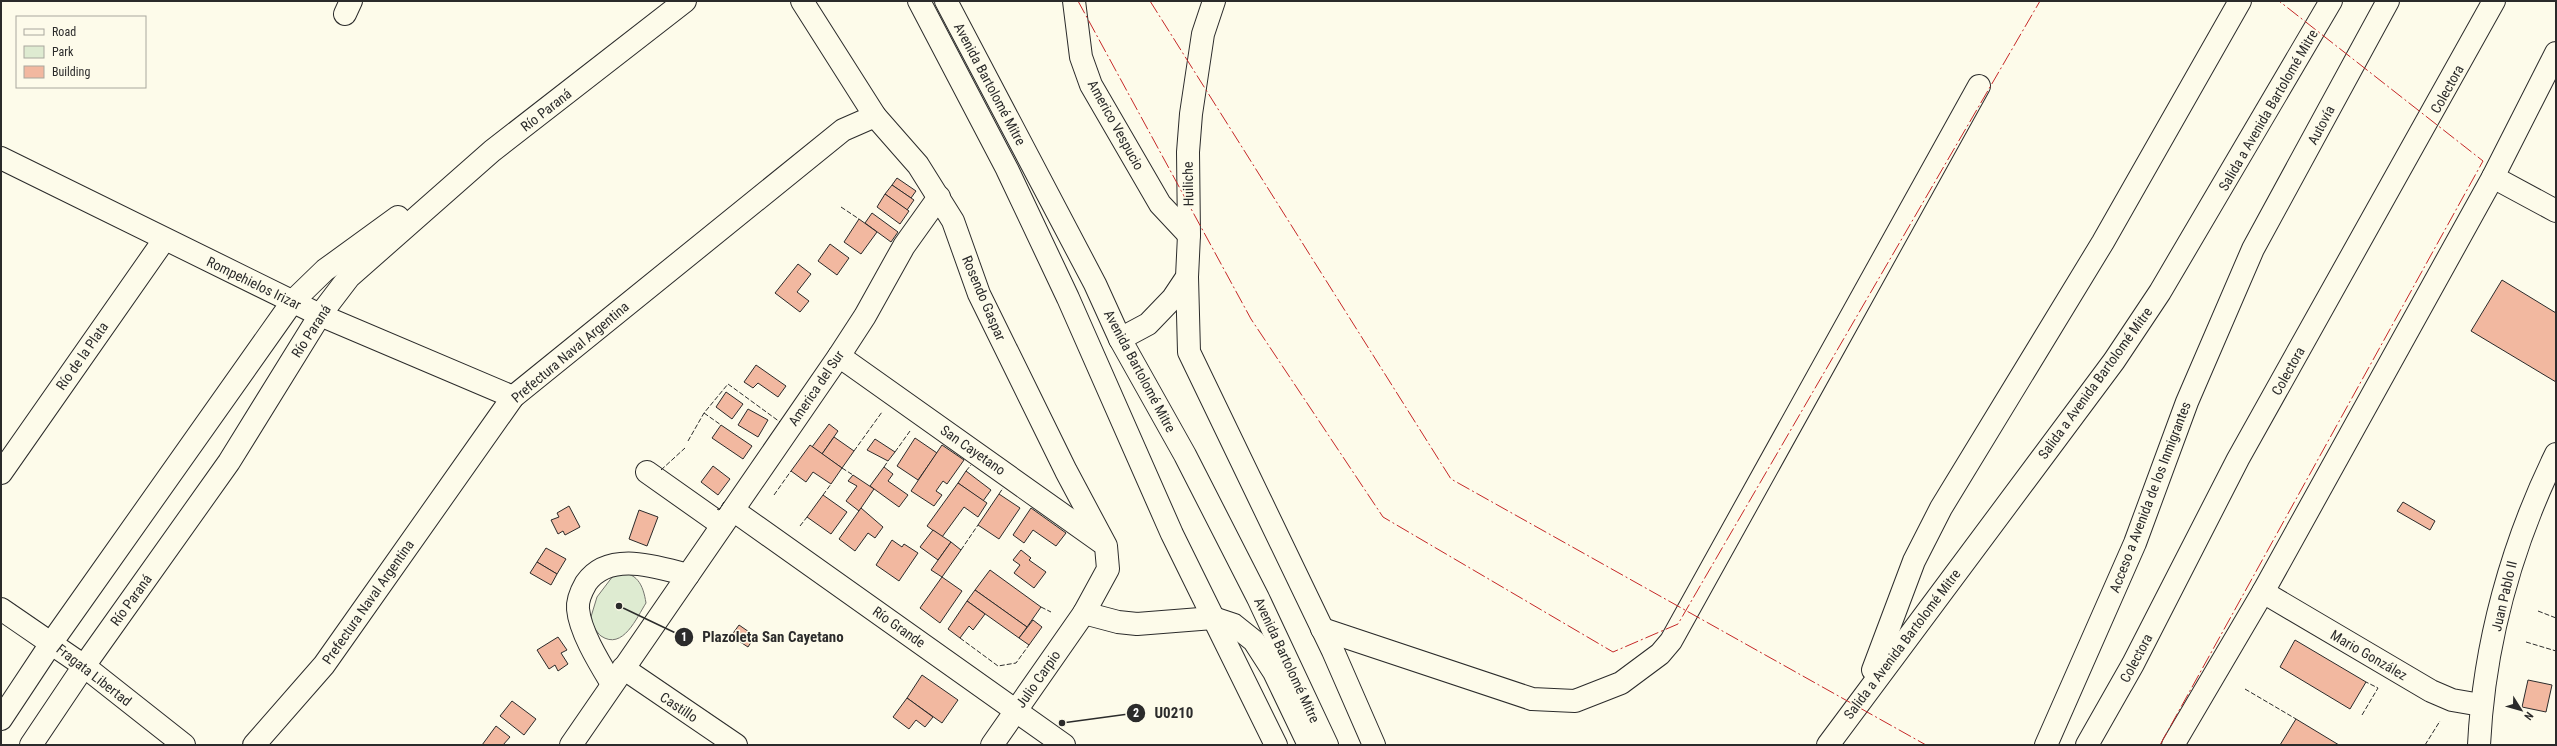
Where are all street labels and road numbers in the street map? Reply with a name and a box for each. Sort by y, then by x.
street label: Avenida Bartolomé Mitre [951,20,1029,148]
street label: Salida a Avenida Bartolomé Mitre [2215,26,2321,193]
street label: Colectora [2427,62,2467,116]
street label: Americo Vespucio [1085,77,1147,173]
street label: Río Paraná [518,85,574,135]
street label: Autovía [2304,103,2338,147]
street label: Huiliche [1180,161,1196,207]
street label: Rompehielos Irizar [204,253,304,313]
street label: Rosendo Gaspar [959,253,1009,343]
street label: Prefectura Naval Argentina [508,298,632,406]
street label: Río Paraná [288,302,334,360]
street label: Salida a Avenida Bartolomé Mitre [2035,304,2156,462]
street label: Avenida Bartolomé Mitre [1101,307,1179,435]
street label: Río de la Plata [53,319,111,393]
street label: Colectora [2268,344,2308,398]
street label: America del Sur [785,347,847,429]
street label: Acceso a Avenida de los Inmigrantes [2106,399,2194,595]
street label: San Cayetano [938,422,1008,478]
street label: Prefectura Naval Argentina [319,537,417,667]
street label: Juan Pablo II [2488,559,2520,633]
street label: Salida a Avenida Bartolomé Mitre [1840,566,1964,722]
street label: Río Paraná [107,571,155,629]
street label: Avenida Bartolomé Mitre [1251,595,1323,726]
street label: Río Grande [870,603,929,651]
street label: Mario González [2328,627,2410,683]
street label: Colectora [2117,631,2155,685]
street label: Fragata Libertad [53,641,135,709]
street label: Julio Carpio [1012,647,1064,711]
street label: Castillo [657,689,701,725]

